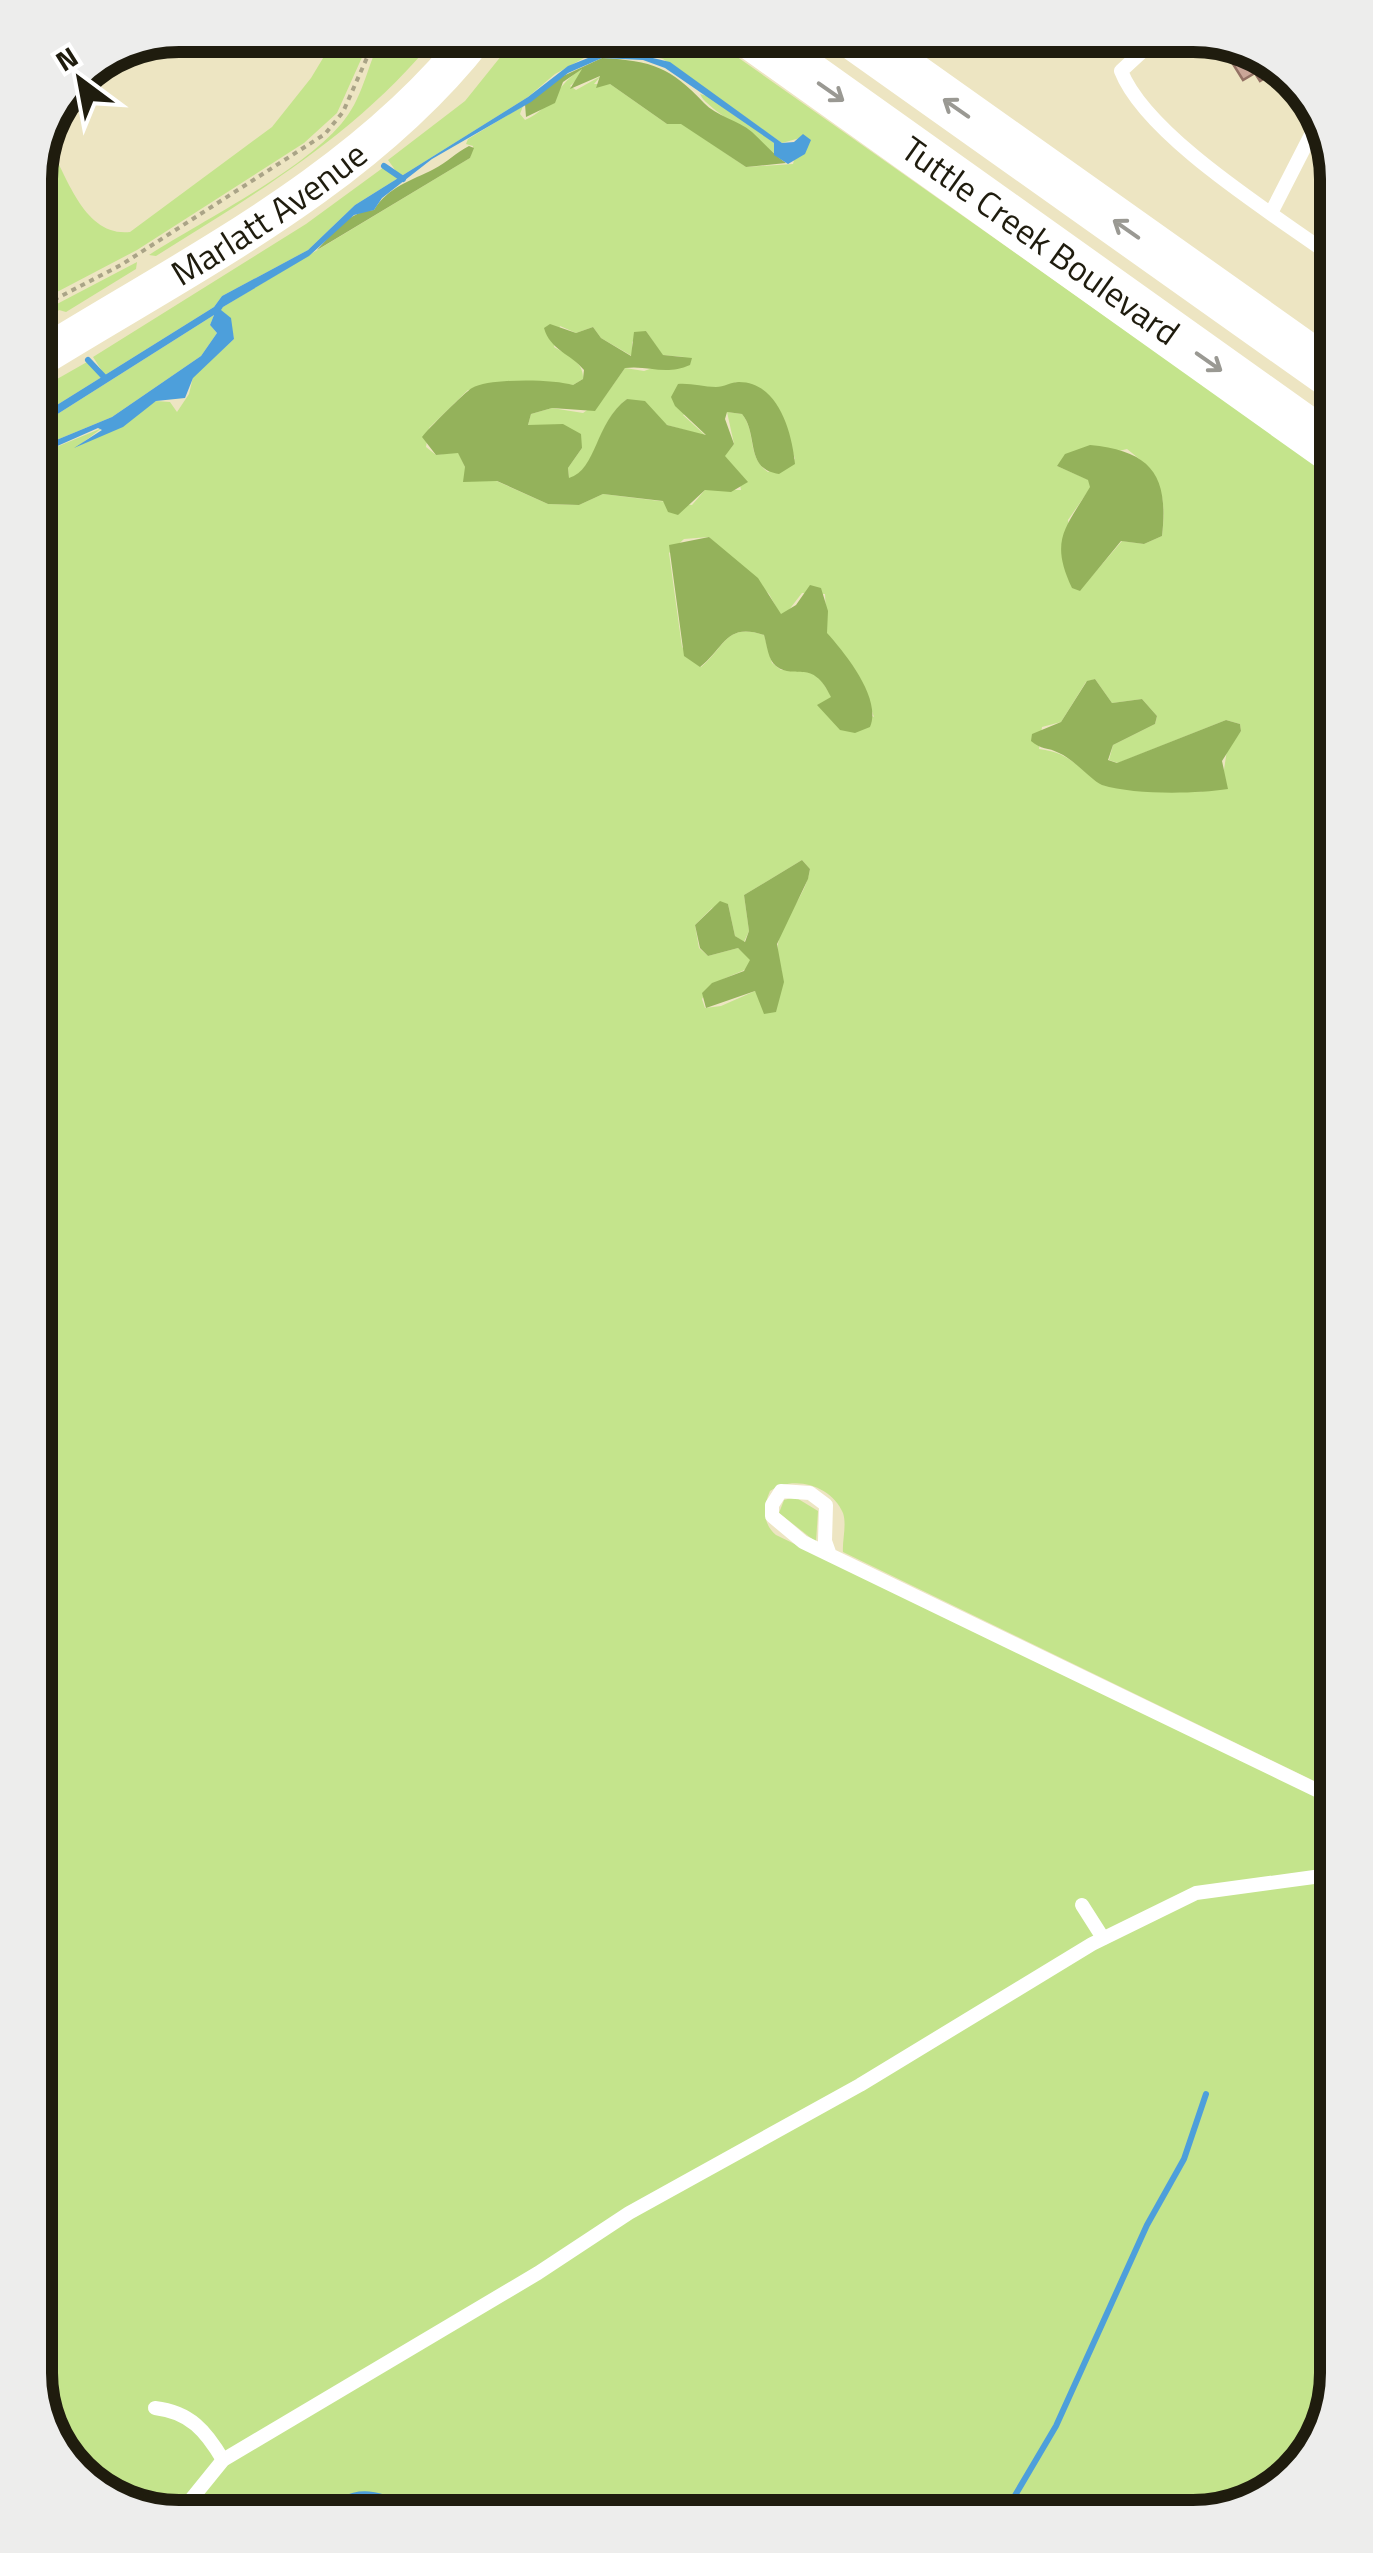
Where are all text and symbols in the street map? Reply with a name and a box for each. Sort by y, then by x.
north arrow [30,30,130,130]
text: N [47,35,86,82]
one-way arrow [816,81,844,102]
one-way arrow [943,98,970,119]
street label: Tuttle Creek Boulevard [890,122,1191,358]
street label: Marlatt Avenue [160,128,378,299]
one-way arrow [1112,218,1140,239]
one-way arrow [1195,351,1223,372]

